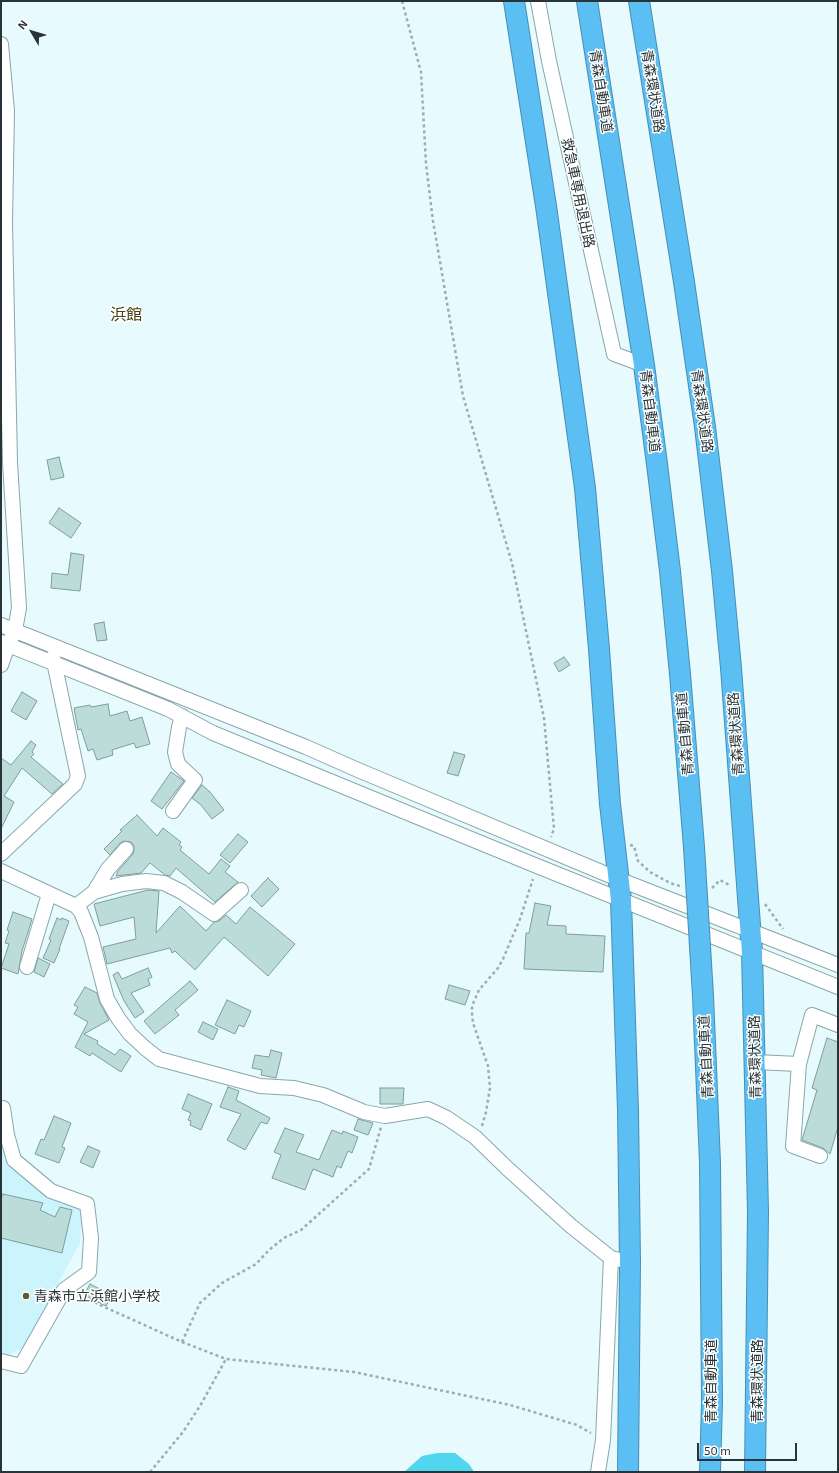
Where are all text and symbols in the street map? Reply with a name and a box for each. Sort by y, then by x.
north arrow [12,12,52,52]
text: N [15,17,30,31]
street label: 青森自動車道 [586,48,616,134]
street label: 青森環状道路 [638,48,668,134]
street label: 救急車専用退出路 [558,136,598,250]
district label: 浜館 [110,305,142,325]
street label: 青森自動車道 [637,368,663,454]
street label: 青森環状道路 [688,368,716,454]
street label: 青森自動車道 [673,691,697,777]
street label: 青森環状道路 [725,692,747,776]
street label: 青森自動車道 [695,1015,717,1099]
street label: 青森環状道路 [746,1015,764,1099]
place label: 青森市立浜館小学校 [34,1288,160,1304]
marker: 青森市立浜館小学校 [21,1291,31,1301]
street label: 青森自動車道 [703,1339,719,1423]
street label: 青森環状道路 [749,1339,765,1423]
scale bar [699,1435,799,1461]
text: 50 m [704,1443,731,1457]

